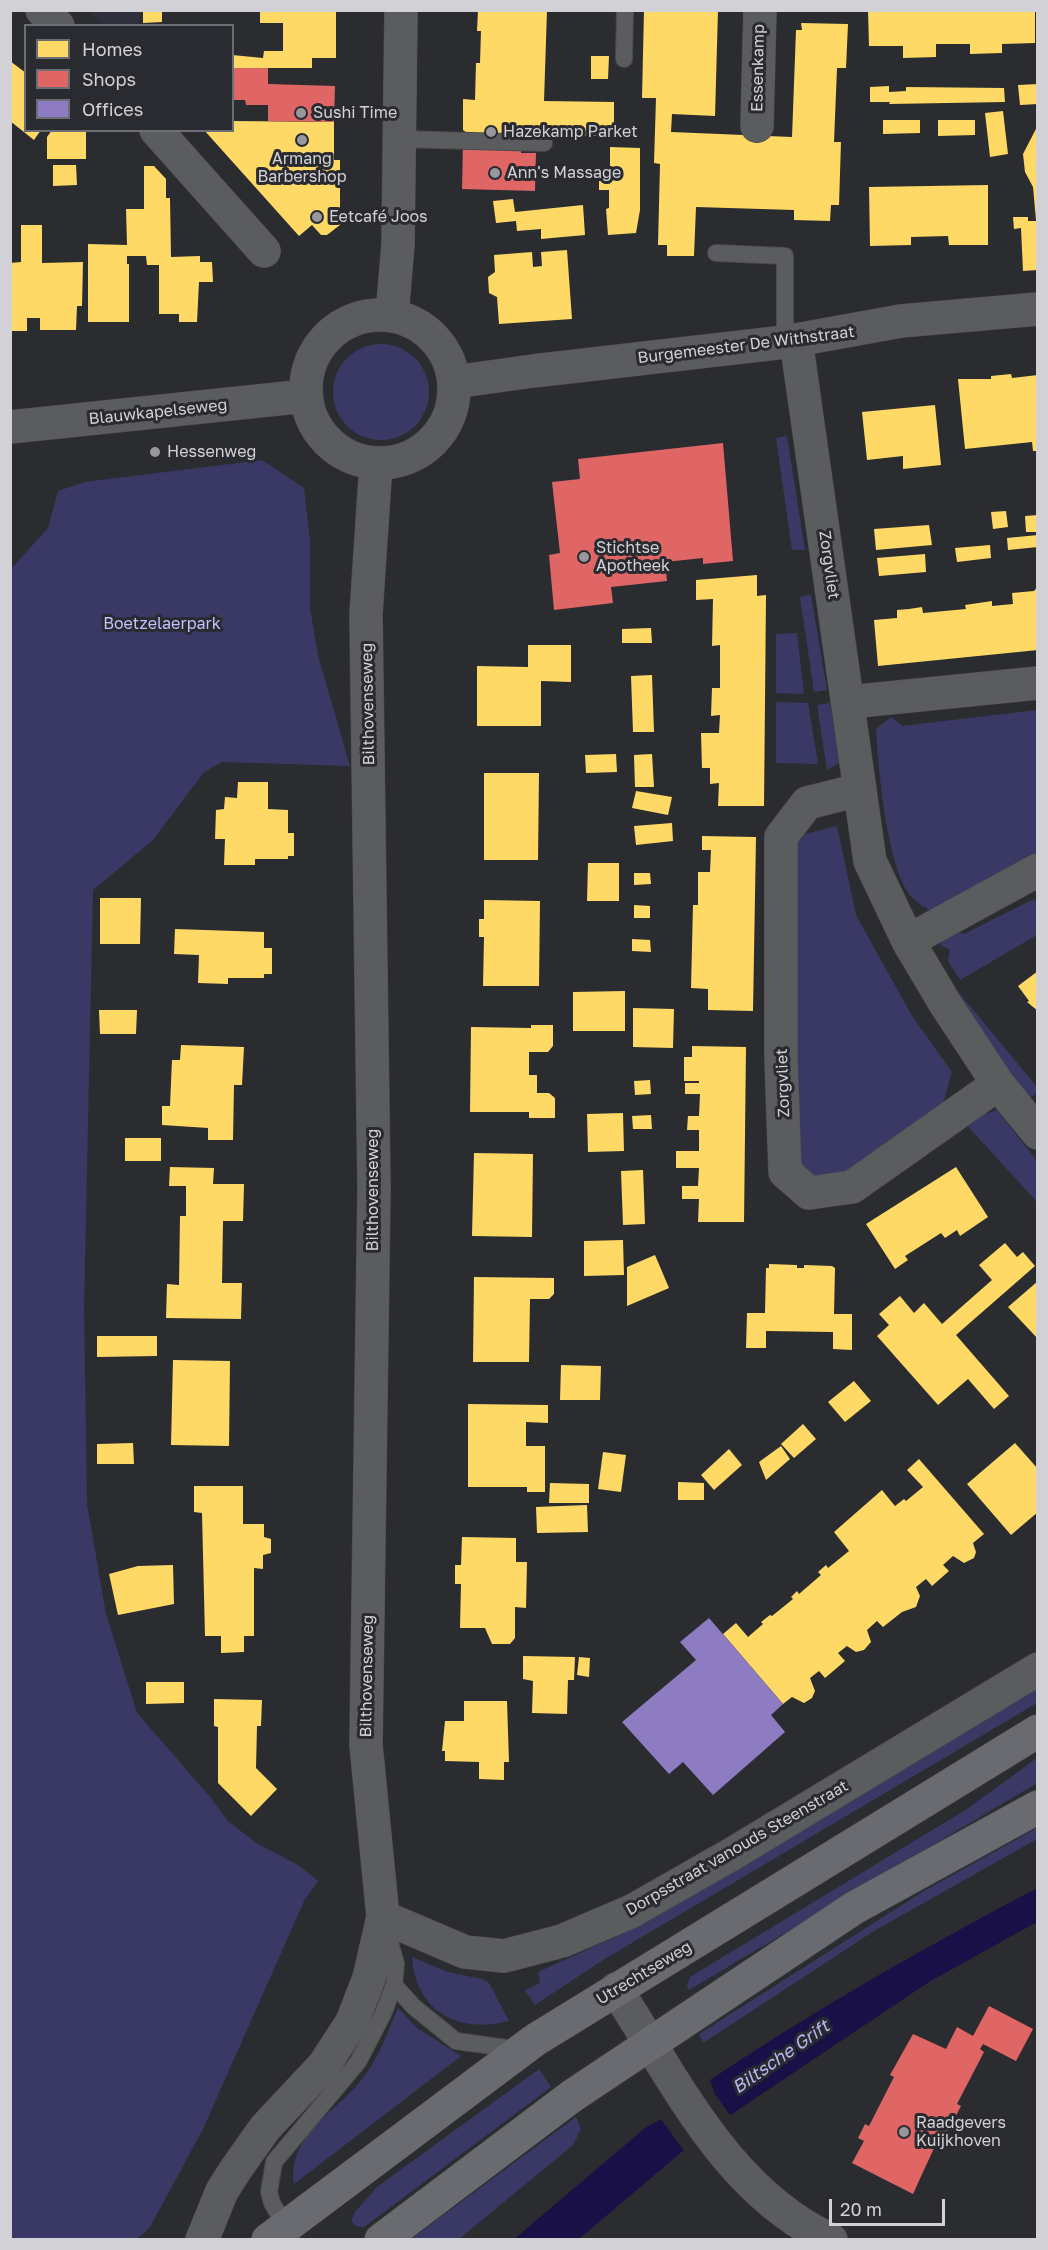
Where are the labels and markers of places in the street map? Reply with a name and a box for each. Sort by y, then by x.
place label: Sushi Time [313,103,397,123]
marker: Sushi Time [294,106,308,120]
place label: Hazekamp Parket [503,122,638,142]
marker: Hazekamp Parket [484,125,498,139]
marker: Armang Barbershop [295,133,309,147]
place label: Armang Barbershop [257,149,347,187]
place label: Ann's Massage [507,163,621,183]
marker: Ann's Massage [488,166,502,180]
place label: Eetcafé Joos [329,207,428,227]
marker: Eetcafé Joos [310,210,324,224]
place label: Hessenweg [167,442,256,462]
marker: Hessenweg [148,445,162,459]
place label: Stichtse Apotheek [596,538,670,576]
marker: Stichtse Apotheek [577,550,591,564]
place label: Raadgevers Kuijkhoven [916,2113,1006,2151]
marker: Raadgevers Kuijkhoven [897,2125,911,2139]

